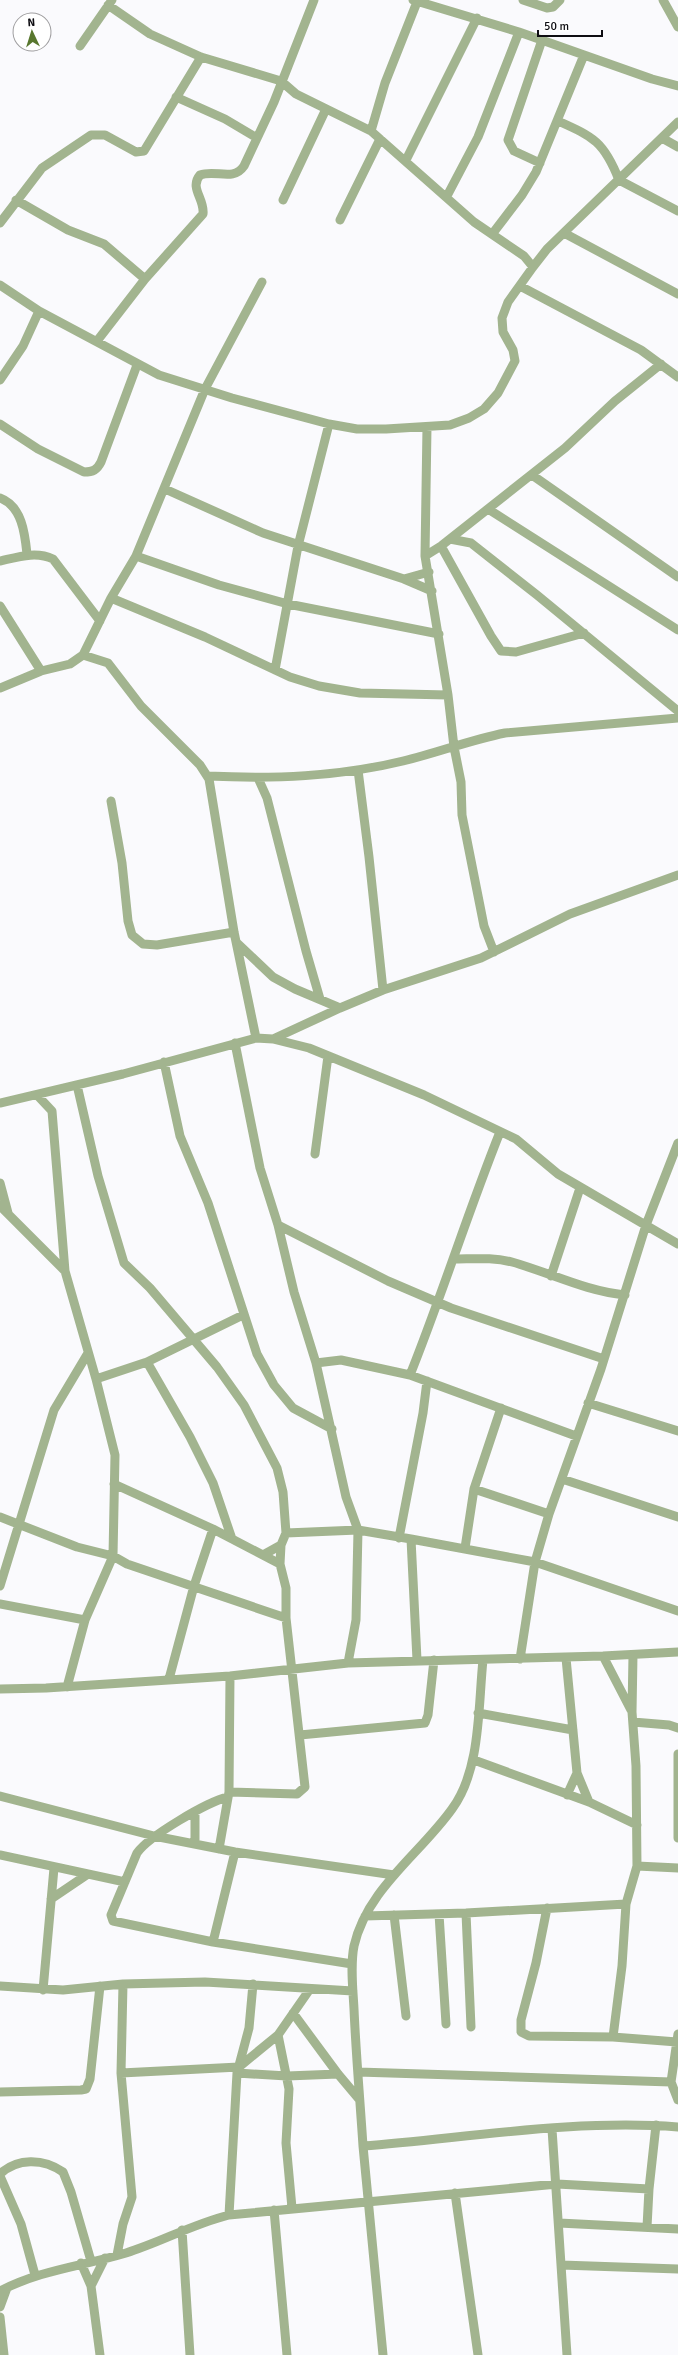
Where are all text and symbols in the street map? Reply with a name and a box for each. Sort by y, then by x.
north arrow [12,12,52,52]
scale bar [538,12,602,38]
text: N [27,16,36,29]
text: 50 m [544,19,569,34]

